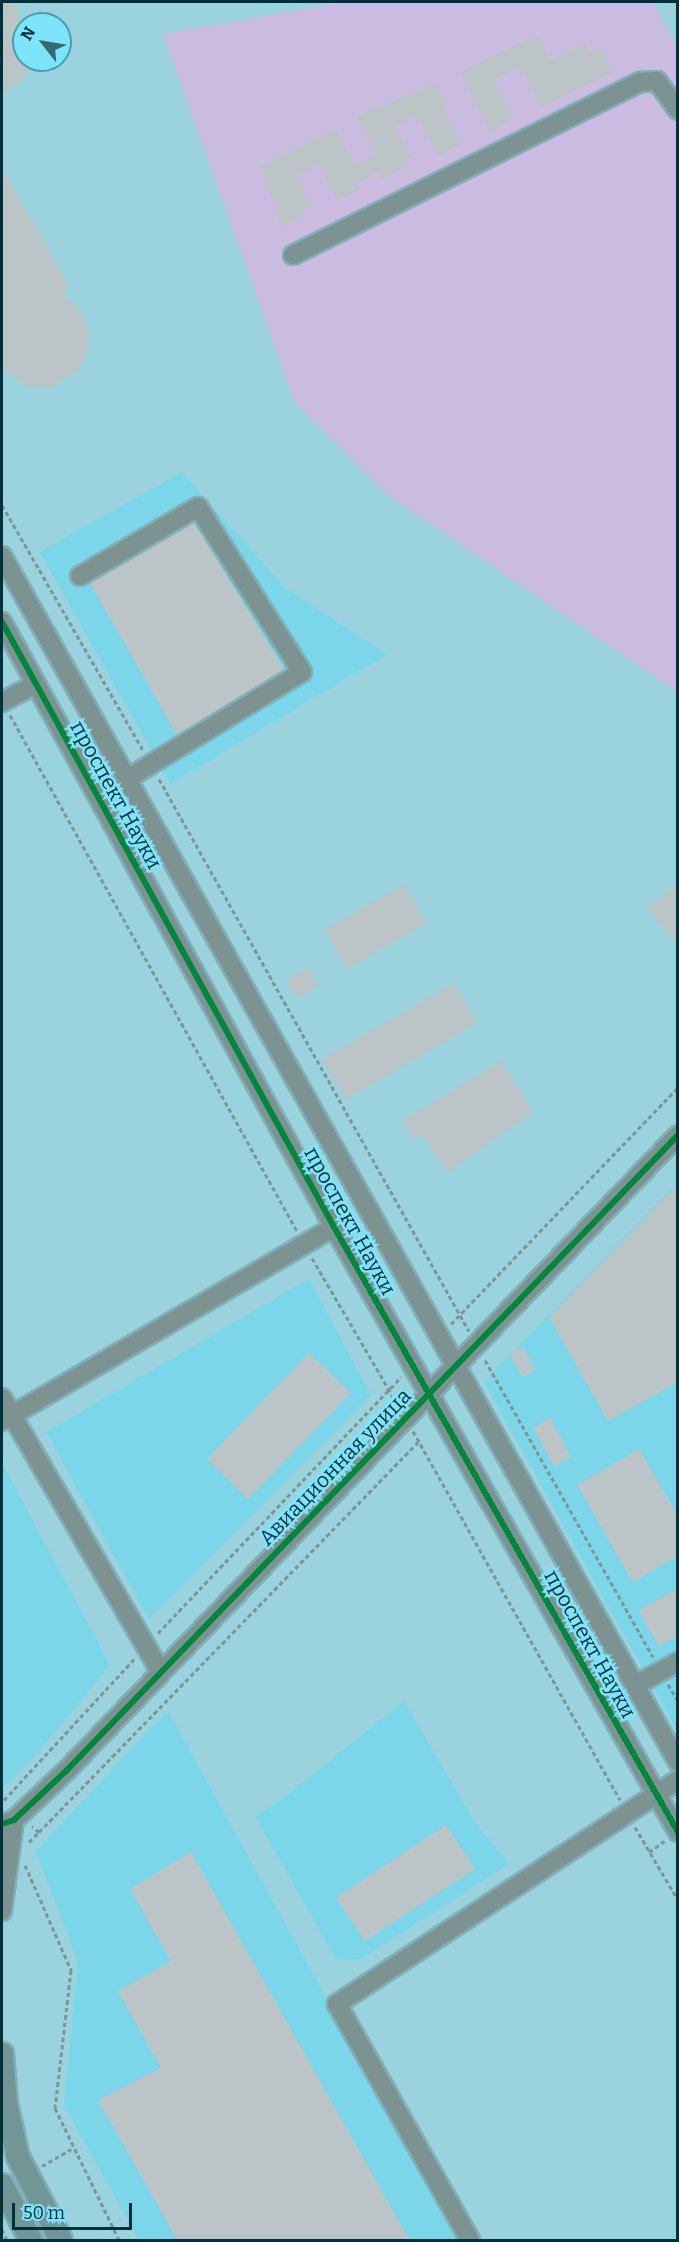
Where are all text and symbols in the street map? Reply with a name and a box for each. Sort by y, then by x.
north arrow [12,12,72,72]
text: N [17,23,39,44]
street label: проспект Науки [65,717,167,873]
street label: проспект Науки [299,1143,401,1299]
street label: Авиационная улица [254,1383,416,1551]
street label: проспект Науки [539,1566,641,1722]
scale bar [15,2191,135,2229]
text: 50 m [23,2202,65,2224]

